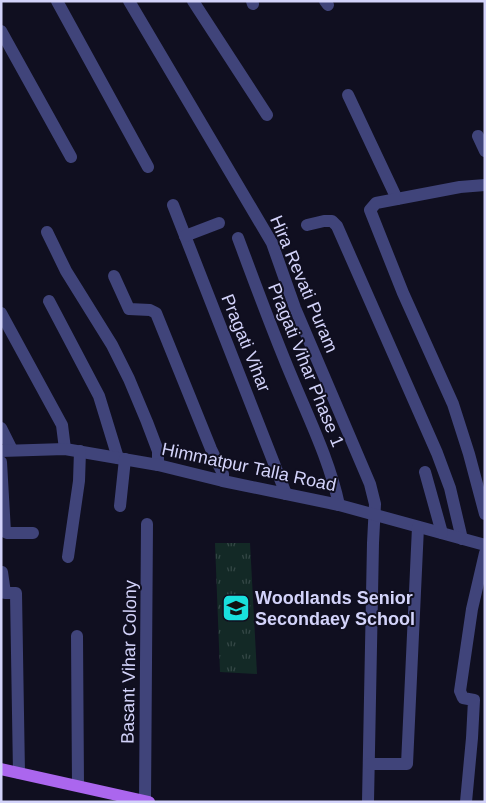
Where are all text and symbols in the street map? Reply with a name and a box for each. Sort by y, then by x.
street label: Hira Revati Puram [266,212,342,356]
street label: Pragati Vihar Phase 1 [264,280,348,450]
street label: Pragati Vihar [217,291,275,395]
street label: Himmatpur Talla Road [160,439,338,495]
street label: Basant Vihar Colony [118,580,140,744]
place label: Woodlands Senior Secondaey School [255,588,415,629]
school or university icon: Woodlands Senior Secondaey School [221,593,251,623]

